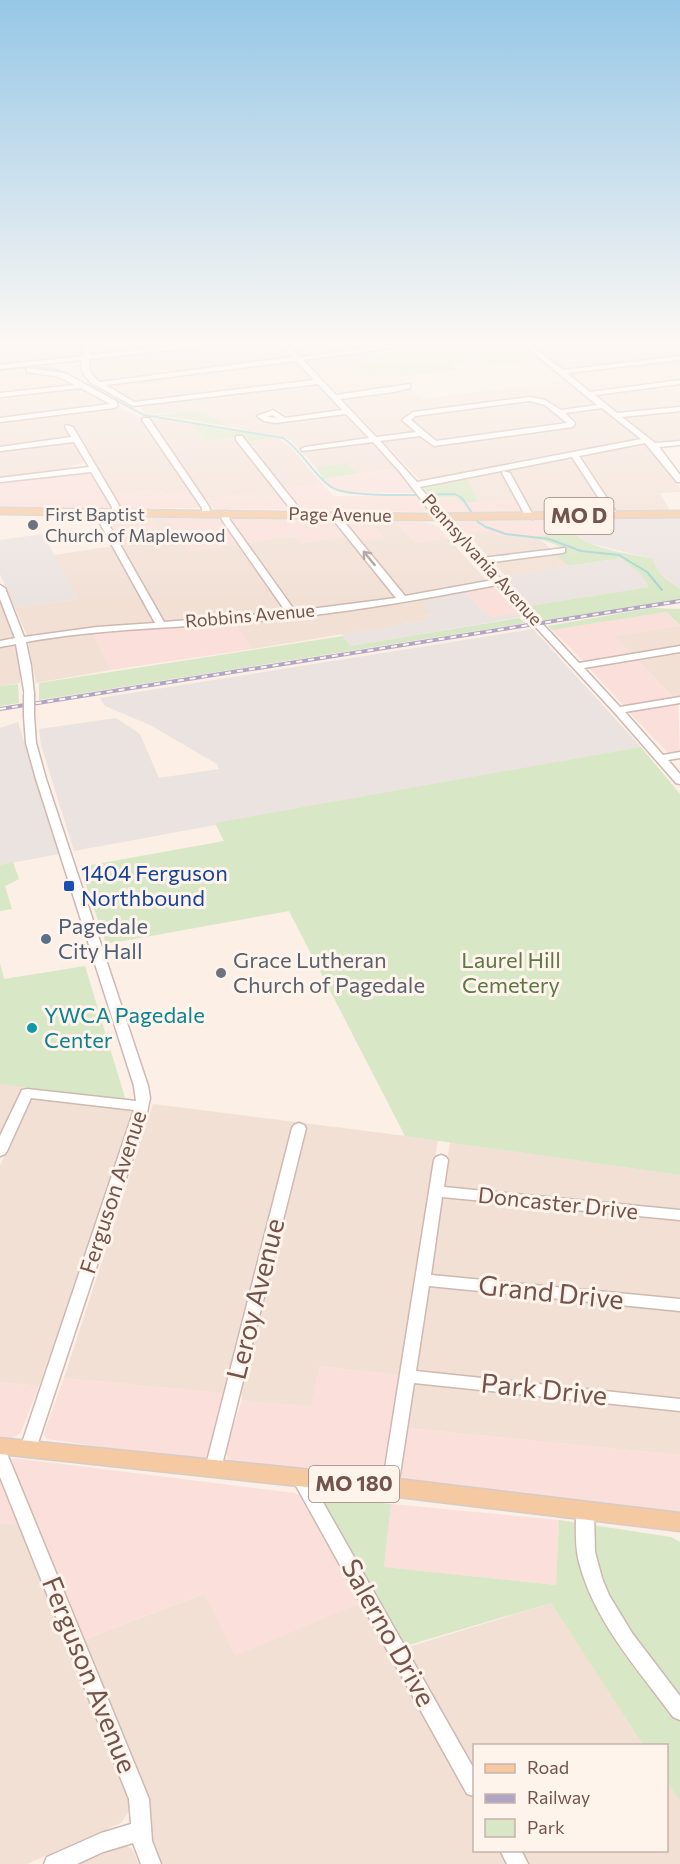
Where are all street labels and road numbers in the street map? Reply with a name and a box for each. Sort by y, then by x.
street label: Pennsylvania Avenue [418,489,548,630]
road number: MO D [544,498,614,534]
street label: Page Avenue [288,502,392,526]
street label: Robbins Avenue [184,598,316,632]
street label: Ferguson Avenue [73,1107,152,1277]
street label: Doncaster Drive [477,1181,639,1224]
street label: Leroy Avenue [219,1215,290,1383]
street label: Grand Drive [477,1267,625,1316]
street label: Park Drive [479,1365,609,1412]
road number: MO 180 [309,1466,399,1502]
street label: Salerno Drive [335,1553,443,1712]
street label: Ferguson Avenue [36,1571,145,1777]

